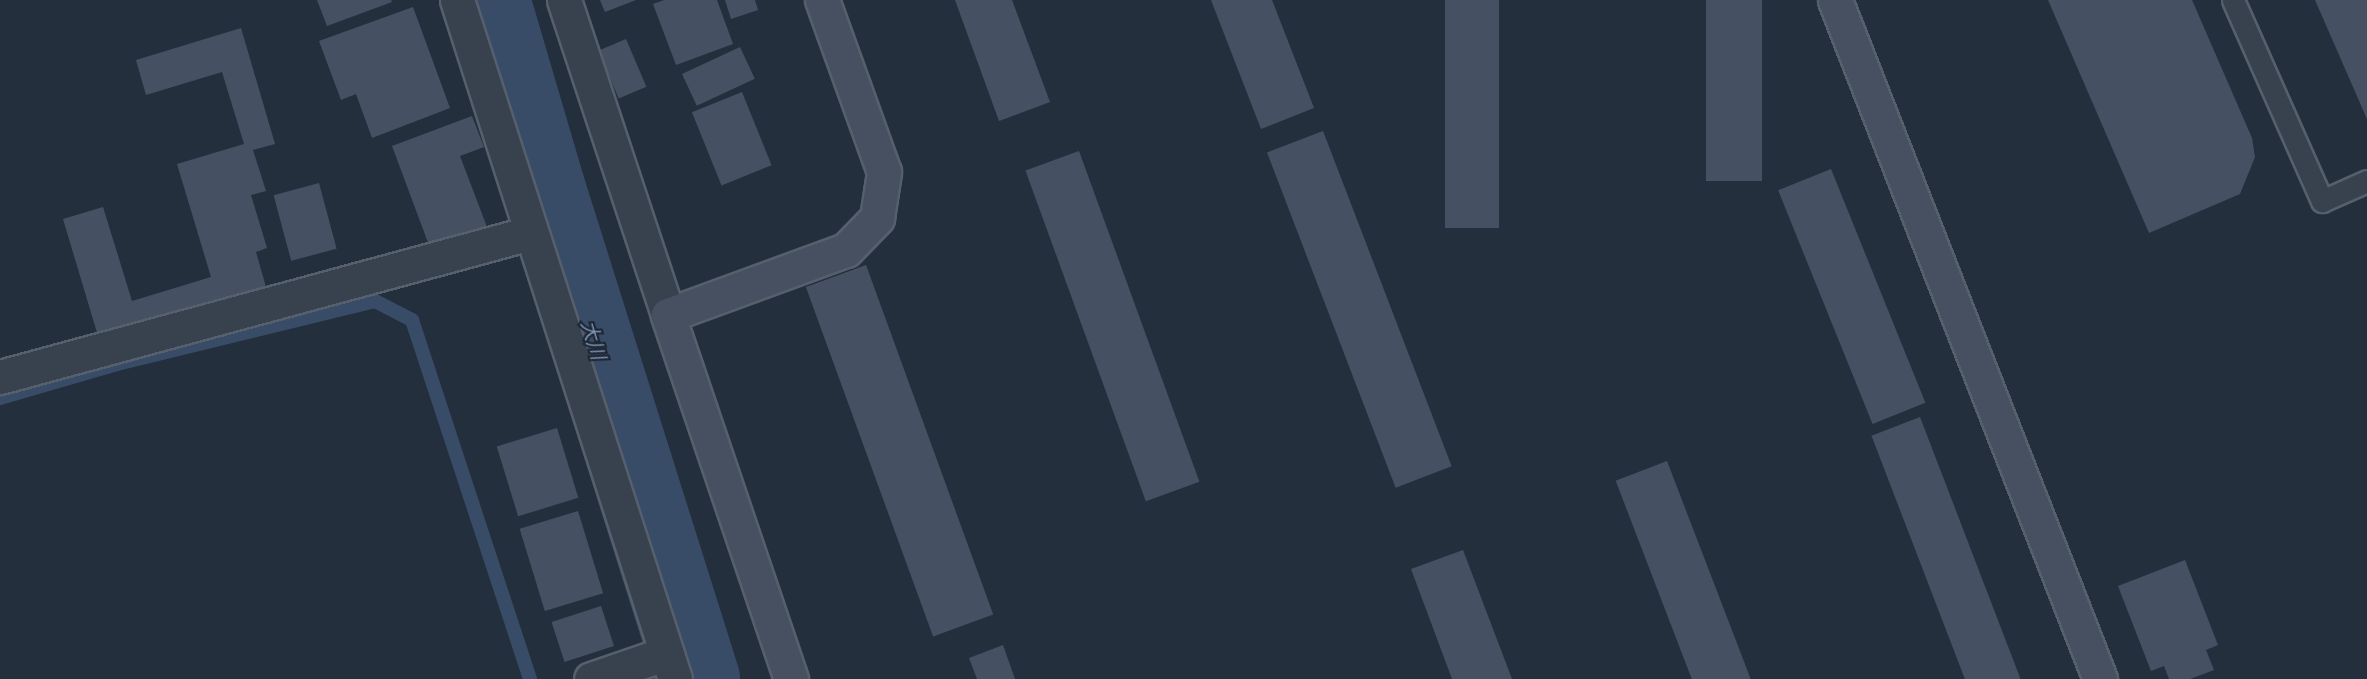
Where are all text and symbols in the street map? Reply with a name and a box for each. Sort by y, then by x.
water label: 大川 [576,317,610,363]

